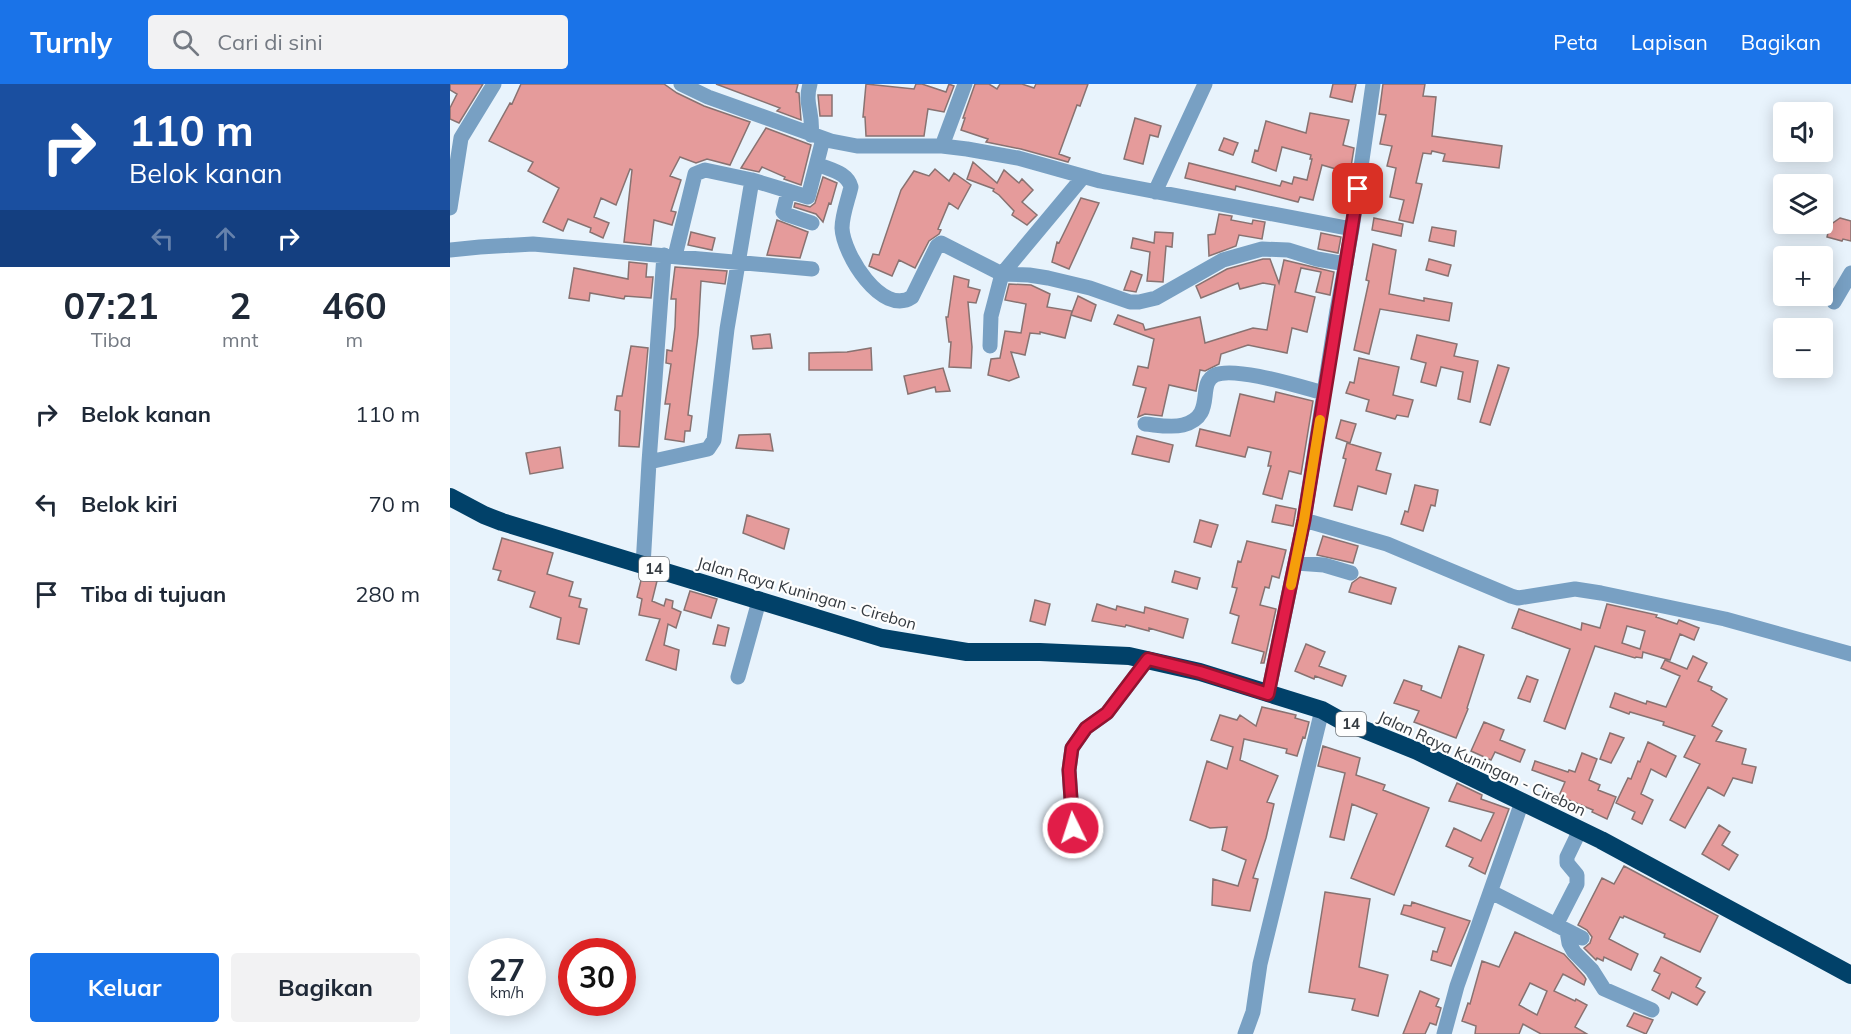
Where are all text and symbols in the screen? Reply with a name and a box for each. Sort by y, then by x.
search box [148,15,568,69]
text: Turnly [30,25,112,60]
icon: search [169,26,202,59]
text: Cari di sini [217,28,323,56]
text: Peta [1553,29,1598,55]
text: Lapisan [1631,29,1708,55]
text: Bagikan [1741,29,1821,55]
map controls [1773,102,1833,378]
button: sound [1773,102,1833,162]
text: 110 m [129,104,254,157]
icon: right [30,108,108,186]
text: Belok kanan [129,156,283,190]
pin [1332,163,1383,214]
icon: arrive [1341,172,1374,205]
button: layers [1773,174,1833,234]
icon: left [146,222,179,255]
icon: ahead [209,222,242,255]
icon: right [272,222,305,255]
button: + [1773,246,1833,306]
text: 07:21 [63,283,159,328]
text: 2 [229,283,251,328]
text: 460 [322,283,387,328]
button: − [1773,318,1833,378]
text: Tiba [91,327,131,352]
text: mnt [222,327,258,352]
text: m [345,327,363,352]
icon: right [30,398,63,431]
text: Belok kanan [81,400,211,428]
text: 110 m [355,400,420,428]
icon: left [30,488,63,521]
text: Belok kiri [81,490,177,518]
text: 70 m [369,490,420,518]
street label: Jalan Raya Kuningan - Cirebon [695,552,919,634]
road number: 14 [639,557,669,581]
icon: arrive [30,578,63,611]
text: Tiba di tujuan [81,580,226,608]
text: 280 m [355,580,420,608]
street label: Jalan Raya Kuningan - Cirebon [1375,706,1589,820]
road number: 14 [1336,712,1366,736]
position arrow [1041,796,1105,860]
speed limit sign: 30 [558,938,636,1016]
text: 27 [489,951,525,989]
button: Keluar [30,953,219,1022]
button: Bagikan [231,953,420,1022]
text: km/h [490,983,524,1002]

